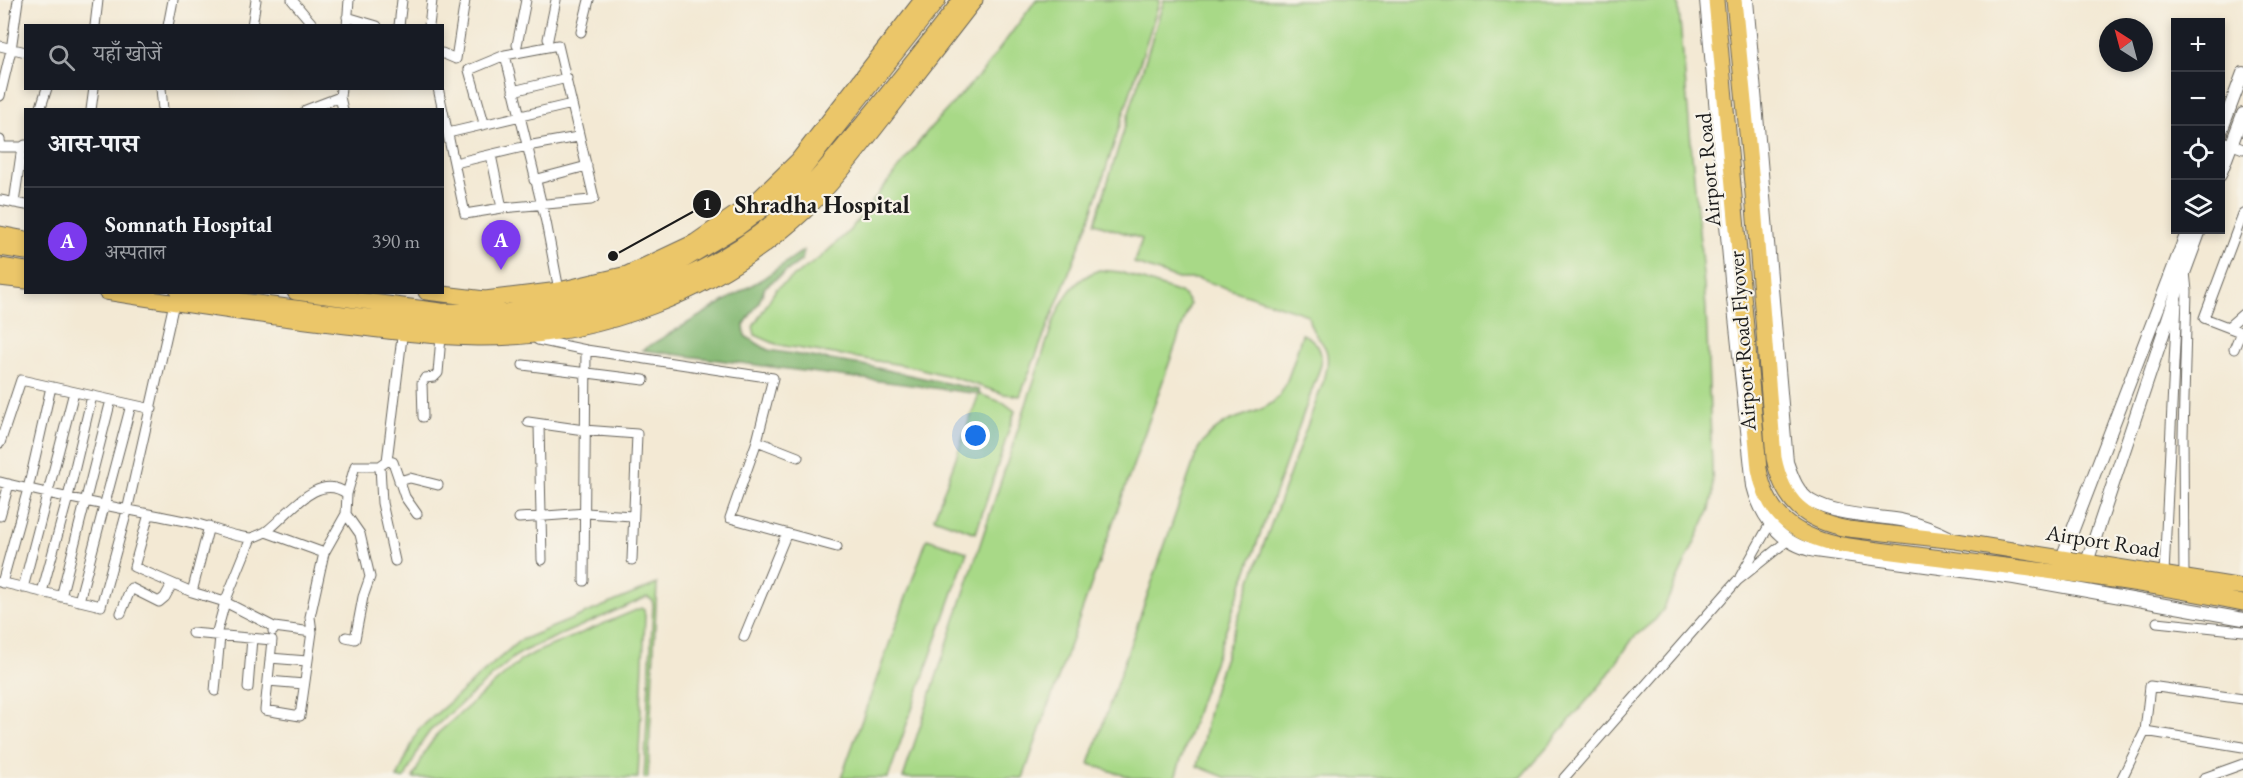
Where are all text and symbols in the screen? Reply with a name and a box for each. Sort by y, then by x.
north arrow [2099,18,2153,72]
map controls [2171,18,2225,234]
button: + [2171,18,2225,72]
search box [24,24,444,90]
text: यहाँ खोजें [93,39,162,68]
icon: search [45,41,78,74]
button: − [2171,72,2225,126]
street label: Airport Road [1688,111,1728,230]
text: आस-पास [48,126,139,160]
button: locate [2171,126,2225,180]
button: layers [2171,180,2225,234]
callout: Shradha Hospital [692,183,921,225]
text: Shradha Hospital [734,189,910,220]
text: 1 [702,192,712,215]
text: Somnath Hospital [105,210,272,239]
pin: A [482,220,520,270]
text: A [60,228,75,254]
text: 390 m [372,228,420,254]
text: अस्पताल [105,239,166,265]
street label: Airport Road Flyover [1721,249,1763,433]
your location [961,421,990,450]
street label: Airport Road [2043,518,2163,564]

